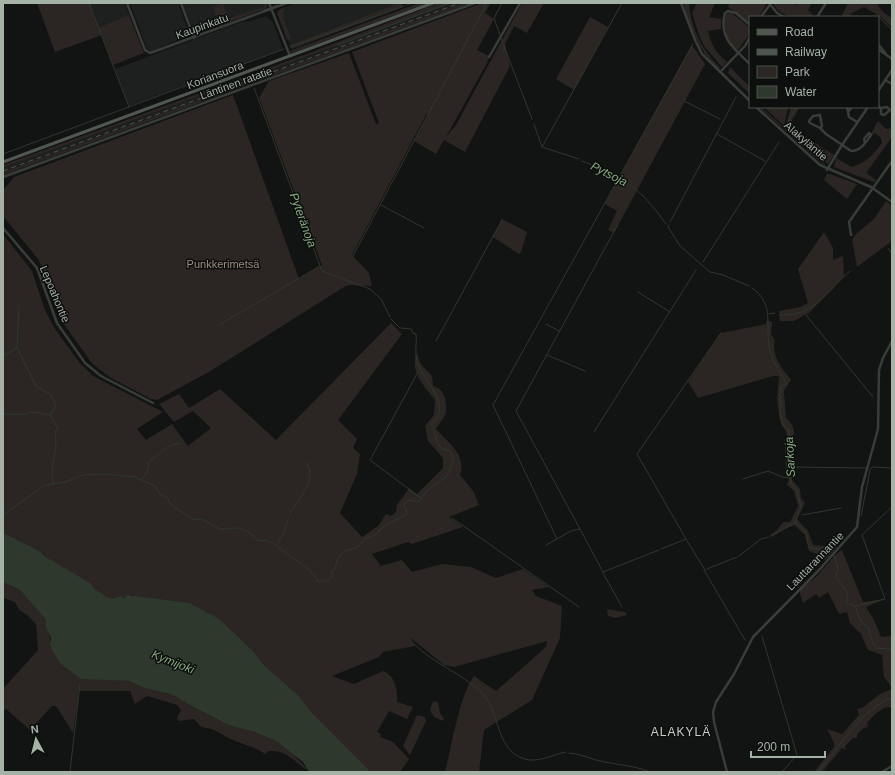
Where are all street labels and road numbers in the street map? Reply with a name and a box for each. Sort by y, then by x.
street label: Kaupinkatu [174,11,230,41]
street label: Koriansuora [185,58,246,91]
street label: Läntinen ratatie [198,64,274,102]
street label: Alakyläntie [782,119,830,163]
street label: Lepoahontie [38,264,72,324]
street label: Lauttarannantie [784,529,846,593]

